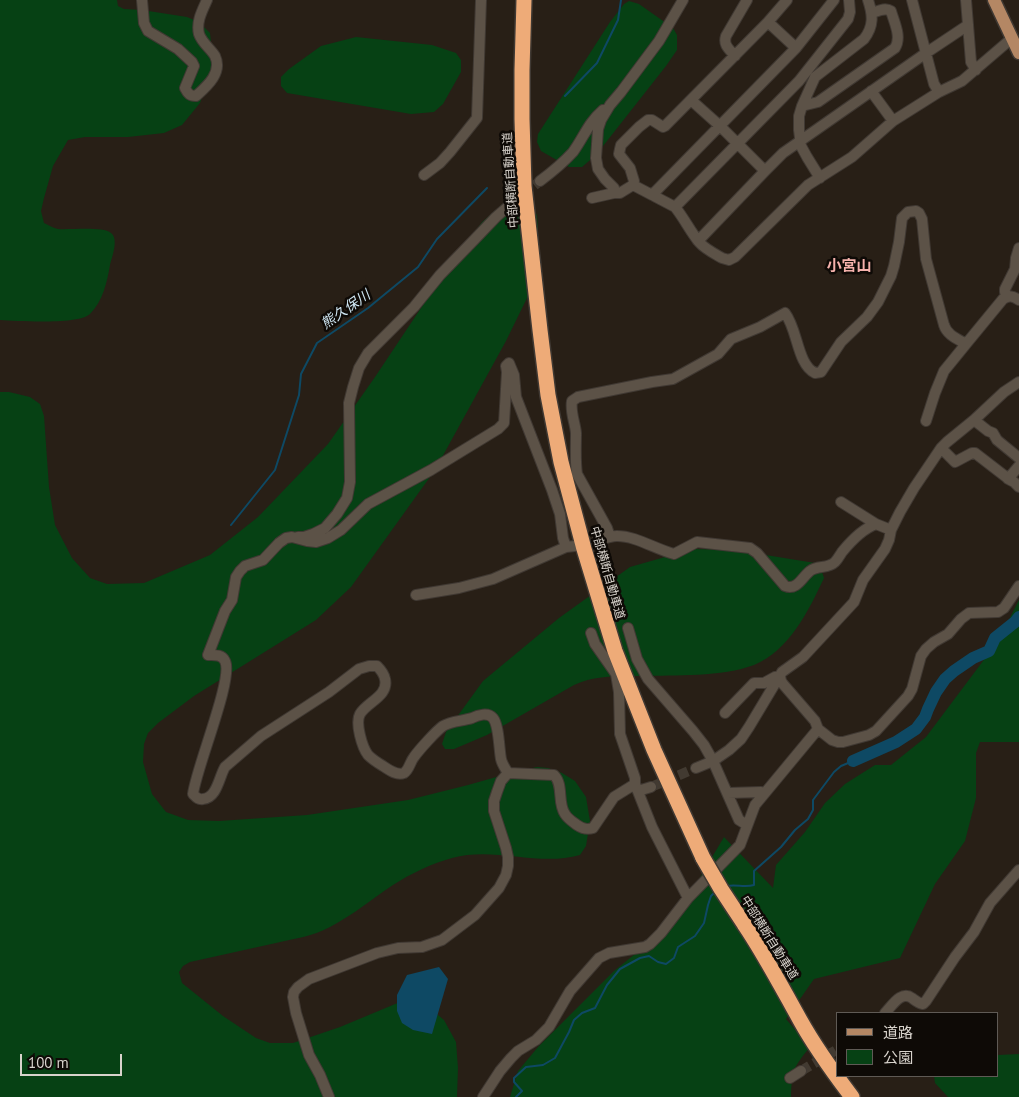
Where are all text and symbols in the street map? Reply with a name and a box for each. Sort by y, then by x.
street label: 中部横断自動車道 [500,132,522,228]
district label: 小宮山 [827,258,871,276]
water label: 熊久保川 [318,287,374,333]
street label: 中部横断自動車道 [587,525,627,621]
street label: 中部横断自動車道 [737,893,801,983]
legend [836,1012,999,1077]
text: 道路 [883,1023,913,1042]
scale bar [22,1044,125,1076]
text: 公園 [883,1048,913,1067]
text: 100 m [28,1053,69,1072]

